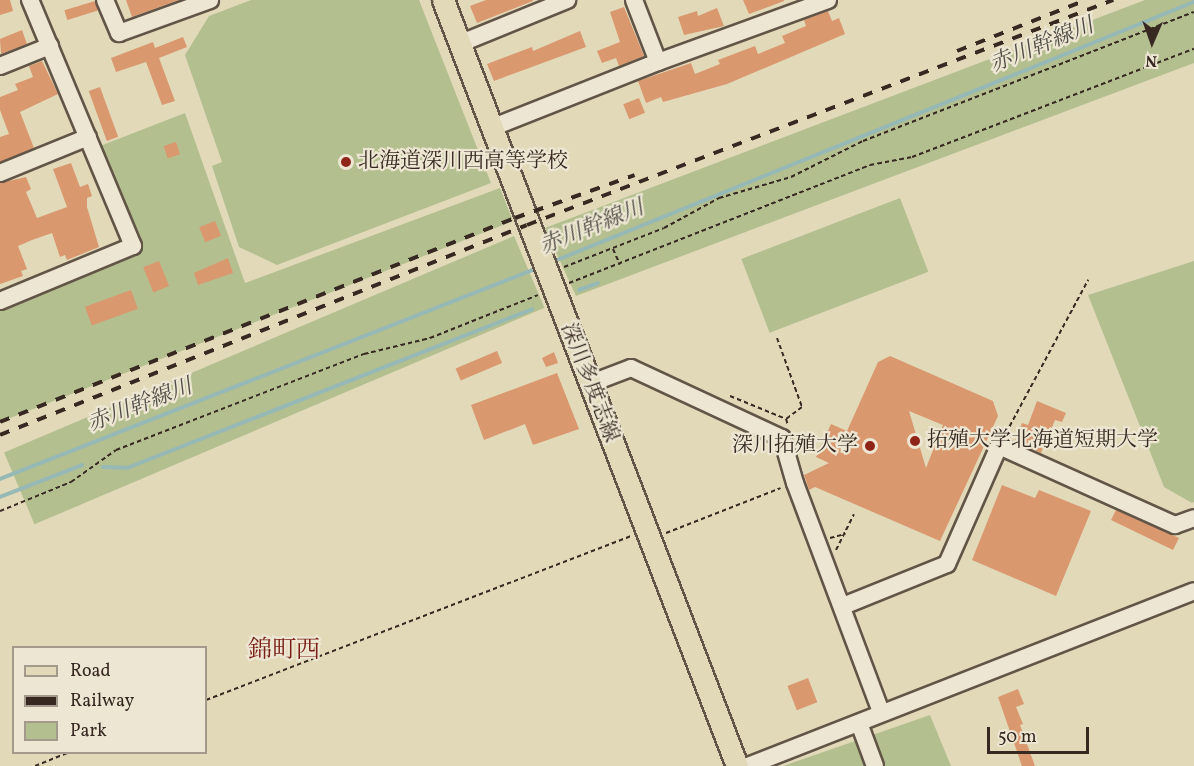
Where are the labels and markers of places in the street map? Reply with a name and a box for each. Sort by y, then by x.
place label: 北海道深川西高等学校 [358,149,568,175]
marker: 北海道深川西高等学校 [339,155,353,169]
place label: 拓殖大学北海道短期大学 [927,428,1158,454]
place label: 深川拓殖大学 [732,433,858,459]
marker: 拓殖大学北海道短期大学 [908,434,922,448]
marker: 深川拓殖大学 [863,439,877,453]

